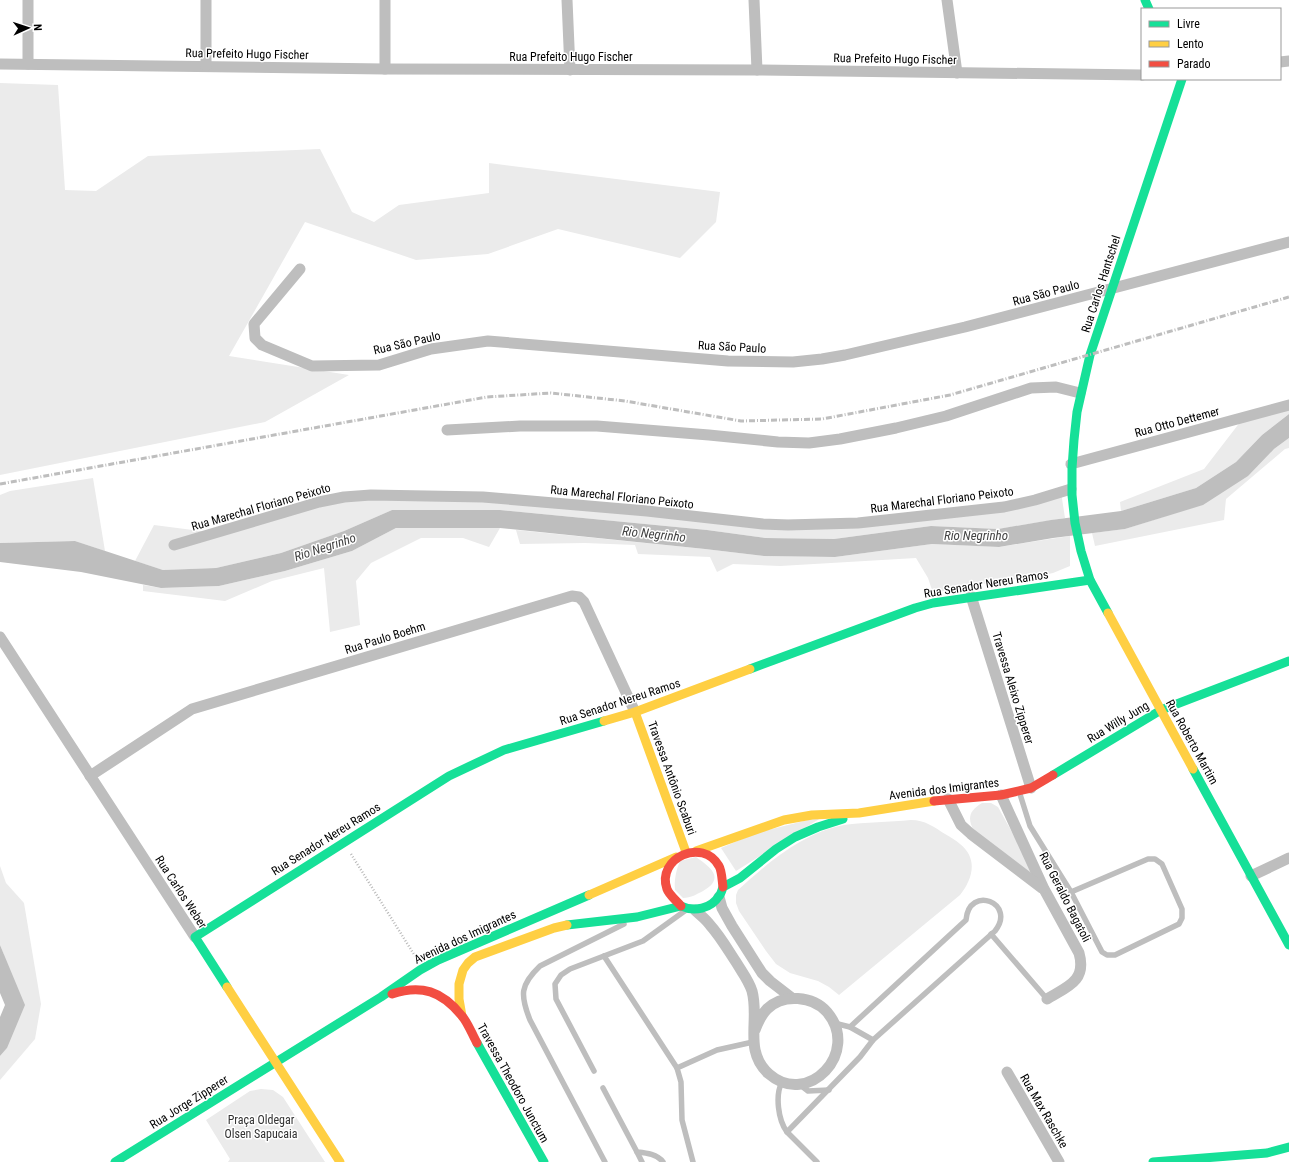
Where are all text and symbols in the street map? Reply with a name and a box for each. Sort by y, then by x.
north arrow [8,8,48,48]
legend [1141,8,1281,80]
text: Livre [1177,17,1200,31]
text: N [31,24,44,31]
text: Lento [1177,37,1204,51]
street label: Rua Prefeito Hugo Fischer [185,46,309,62]
street label: Rua Prefeito Hugo Fischer [509,50,633,64]
street label: Rua Prefeito Hugo Fischer [833,51,957,67]
text: Parado [1177,57,1210,71]
street label: Rua Carlos Hantschel [1079,234,1123,334]
street label: Rua São Paulo [1011,277,1081,309]
street label: Rua São Paulo [372,328,442,358]
street label: Rua São Paulo [698,338,766,356]
street label: Rua Otto Dettemer [1133,404,1221,440]
street label: Rua Marechal Floriano Peixoto [190,480,332,534]
street label: Rua Marechal Floriano Peixoto [550,483,694,511]
street label: Rua Marechal Floriano Peixoto [870,484,1014,516]
water label: Rio Negrinho [621,523,687,545]
water label: Rio Negrinho [944,528,1008,543]
water label: Rio Negrinho [292,530,358,564]
street label: Rua Senador Nereu Ramos [923,567,1049,601]
street label: Rua Paulo Boehm [343,619,427,657]
street label: Travessa Aleixo Zipperer [989,630,1037,746]
street label: Rua Senador Nereu Ramos [558,676,682,728]
street label: Rua Roberto Martim [1163,697,1221,787]
street label: Rua Willy Jung [1085,698,1151,746]
street label: Travessa Antônio Scaburi [645,719,699,837]
street label: Avenida dos Imigrantes [888,775,1000,803]
street label: Rua Senador Nereu Ramos [269,800,383,878]
street label: Rua Geraldo Bagatoli [1036,850,1094,944]
street label: Rua Carlos Weber [152,853,210,931]
street label: Avenida dos Imigrantes [412,907,518,967]
street label: Travessa Theodoro Junctum [474,1021,552,1145]
street label: Rua Max Raschke [1017,1071,1071,1151]
street label: Rua Jorge Zipperer [147,1072,231,1132]
park label: Praça Oldegar Olsen Sapucaia [224,1113,298,1141]

